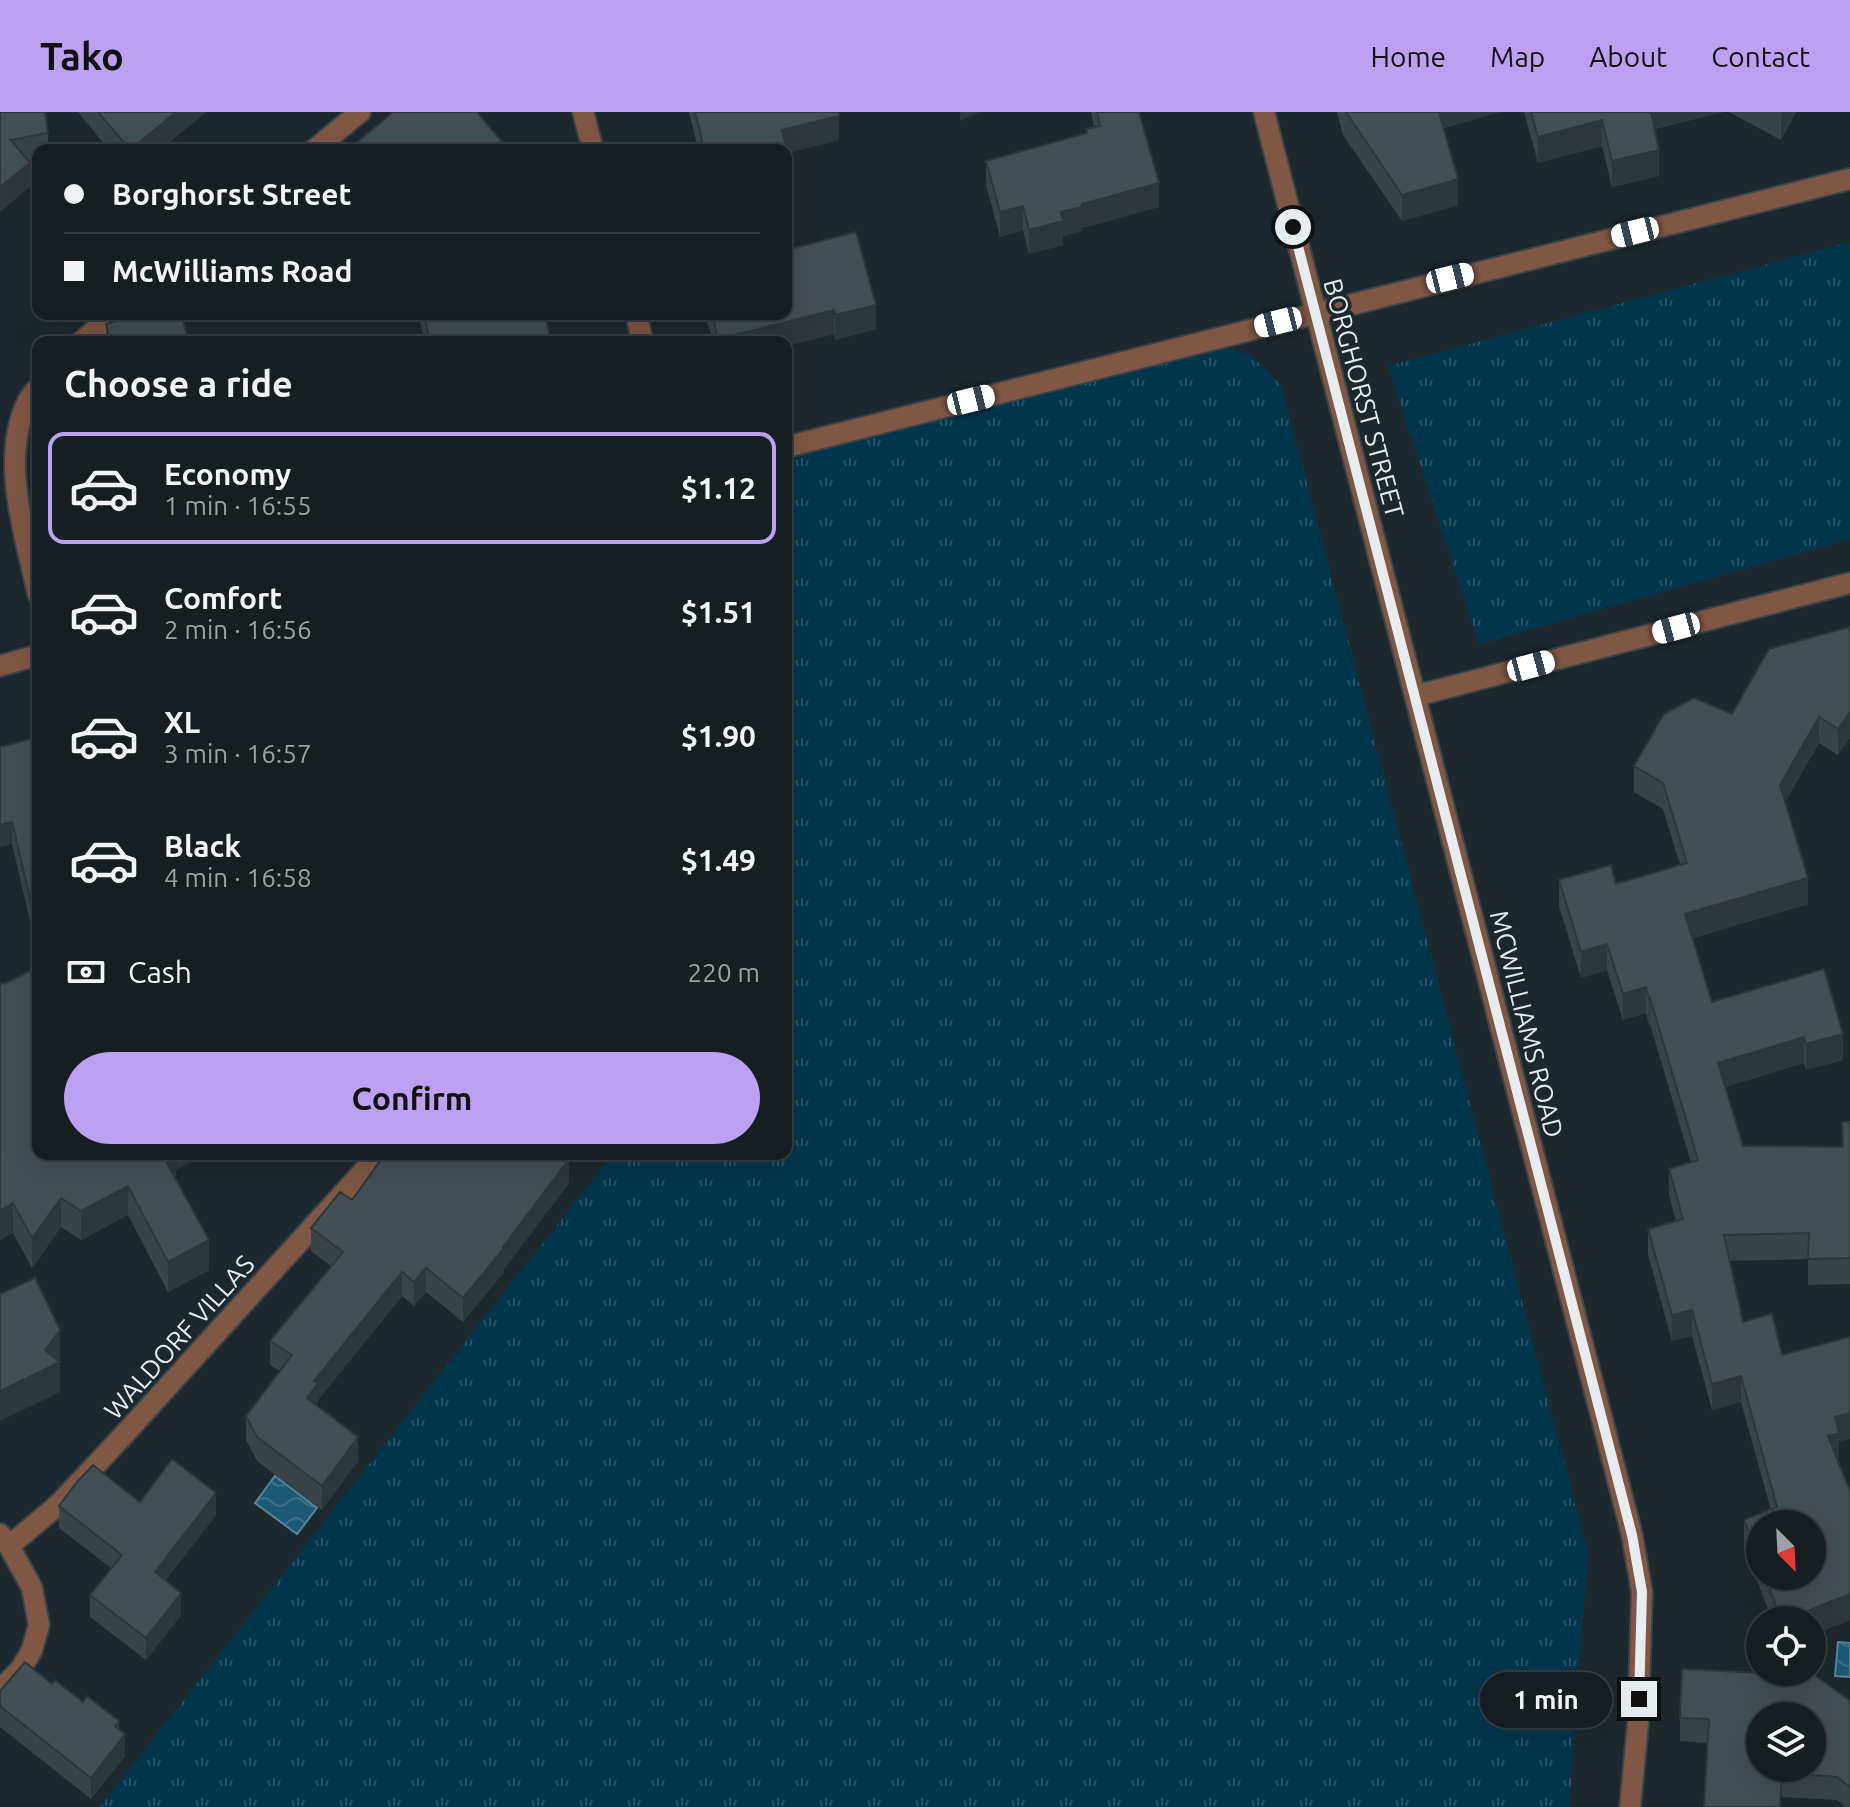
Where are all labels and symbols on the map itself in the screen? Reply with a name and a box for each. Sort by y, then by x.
route start [1275,209,1311,245]
car [1609,215,1661,249]
car [1424,261,1476,295]
street label: BORGHORST STREET [1318,275,1410,521]
car [1252,305,1304,339]
car [945,383,997,417]
car [1650,610,1702,646]
car [1505,648,1557,684]
street label: MCWILLIAMS ROAD [1485,908,1569,1140]
street label: WALDORF VILLAS [98,1249,260,1425]
north arrow [1746,1510,1826,1590]
callout: 1 min [1479,1671,1611,1727]
route end [1621,1681,1657,1717]

